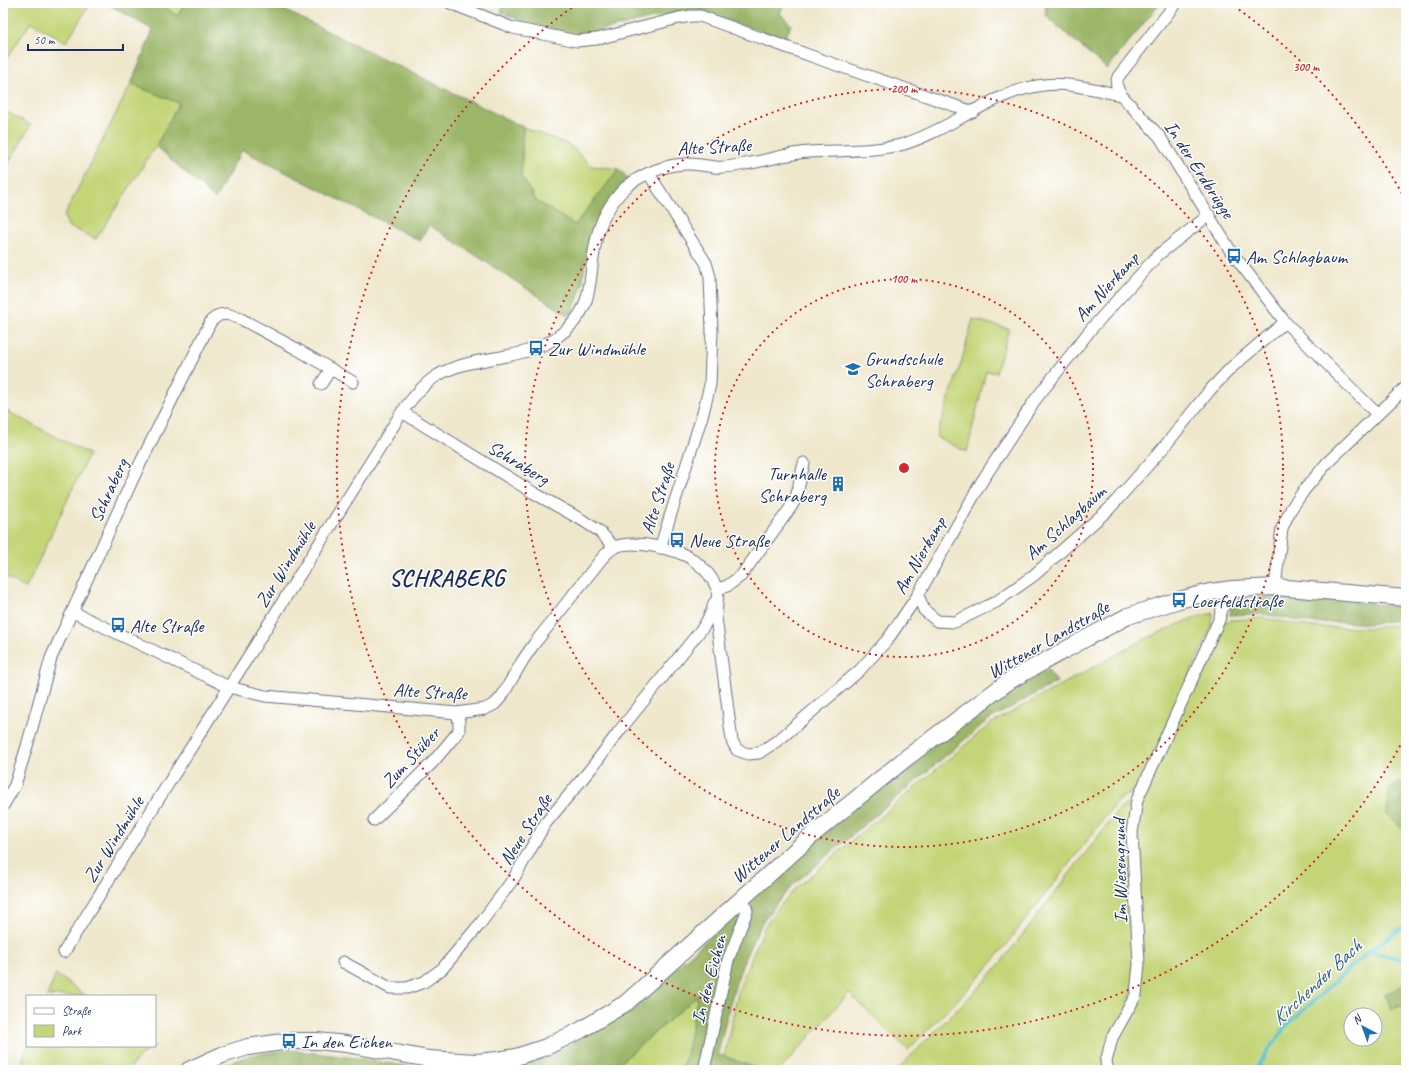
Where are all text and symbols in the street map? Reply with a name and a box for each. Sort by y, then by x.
scale bar [28,26,123,52]
text: 50 m [34,32,56,48]
text: 300 m [1293,59,1320,75]
text: 200 m [891,81,918,97]
street label: In der Erdbrügge [1159,116,1241,224]
street label: Alte Straße [677,133,753,161]
street label: Am Nierkamp [1069,245,1146,327]
place label: Am Schlagbaum [1246,245,1349,269]
bus stop icon: Am Schlagbaum [1225,247,1243,265]
text: 100 m [891,271,918,287]
place label: Zur Windmühle [548,337,647,361]
bus stop icon: Zur Windmühle [527,339,545,357]
place label: Grundschule Schraberg [865,347,944,393]
school or university icon: Grundschule Schraberg [844,360,862,378]
street label: Schraberg [483,435,555,491]
street label: Schraberg [84,454,135,526]
street label: Alte Straße [635,458,681,537]
centre of rings [897,461,911,475]
place label: Turnhalle Schraberg [759,462,828,508]
building icon: Turnhalle Schraberg [829,475,847,493]
street label: Am Schlagbaum [1020,478,1113,565]
street label: Am Nierkamp [888,511,953,599]
street label: Zur Windmühle [250,516,323,612]
place label: Neue Straße [689,529,771,553]
bus stop icon: Neue Straße [668,531,686,549]
district label: SCHRABERG [389,564,508,593]
place label: Loerfeldstraße [1191,589,1285,613]
bus stop icon: Loerfeldstraße [1170,591,1188,609]
street label: Wittener Landstraße [984,595,1115,684]
place label: Alte Straße [130,614,205,638]
bus stop icon: Alte Straße [109,616,127,634]
street label: Alte Straße [393,678,469,706]
street label: Zum Stüber [376,721,446,793]
street label: Wittener Landstraße [726,780,846,888]
street label: Neue Straße [494,788,559,870]
street label: Zur Windmühle [78,791,151,887]
street label: Im Wiesengrund [1107,815,1133,924]
street label: In den Eichen [686,931,733,1026]
water label: Kirchender Bach [1266,933,1368,1031]
legend [26,995,156,1047]
text: Straße [62,1003,91,1019]
north arrow [1343,1007,1383,1047]
text: N [1349,1011,1365,1027]
text: Park [62,1023,83,1039]
place label: In den Eichen [301,1030,393,1054]
bus stop icon: In den Eichen [280,1032,298,1050]

